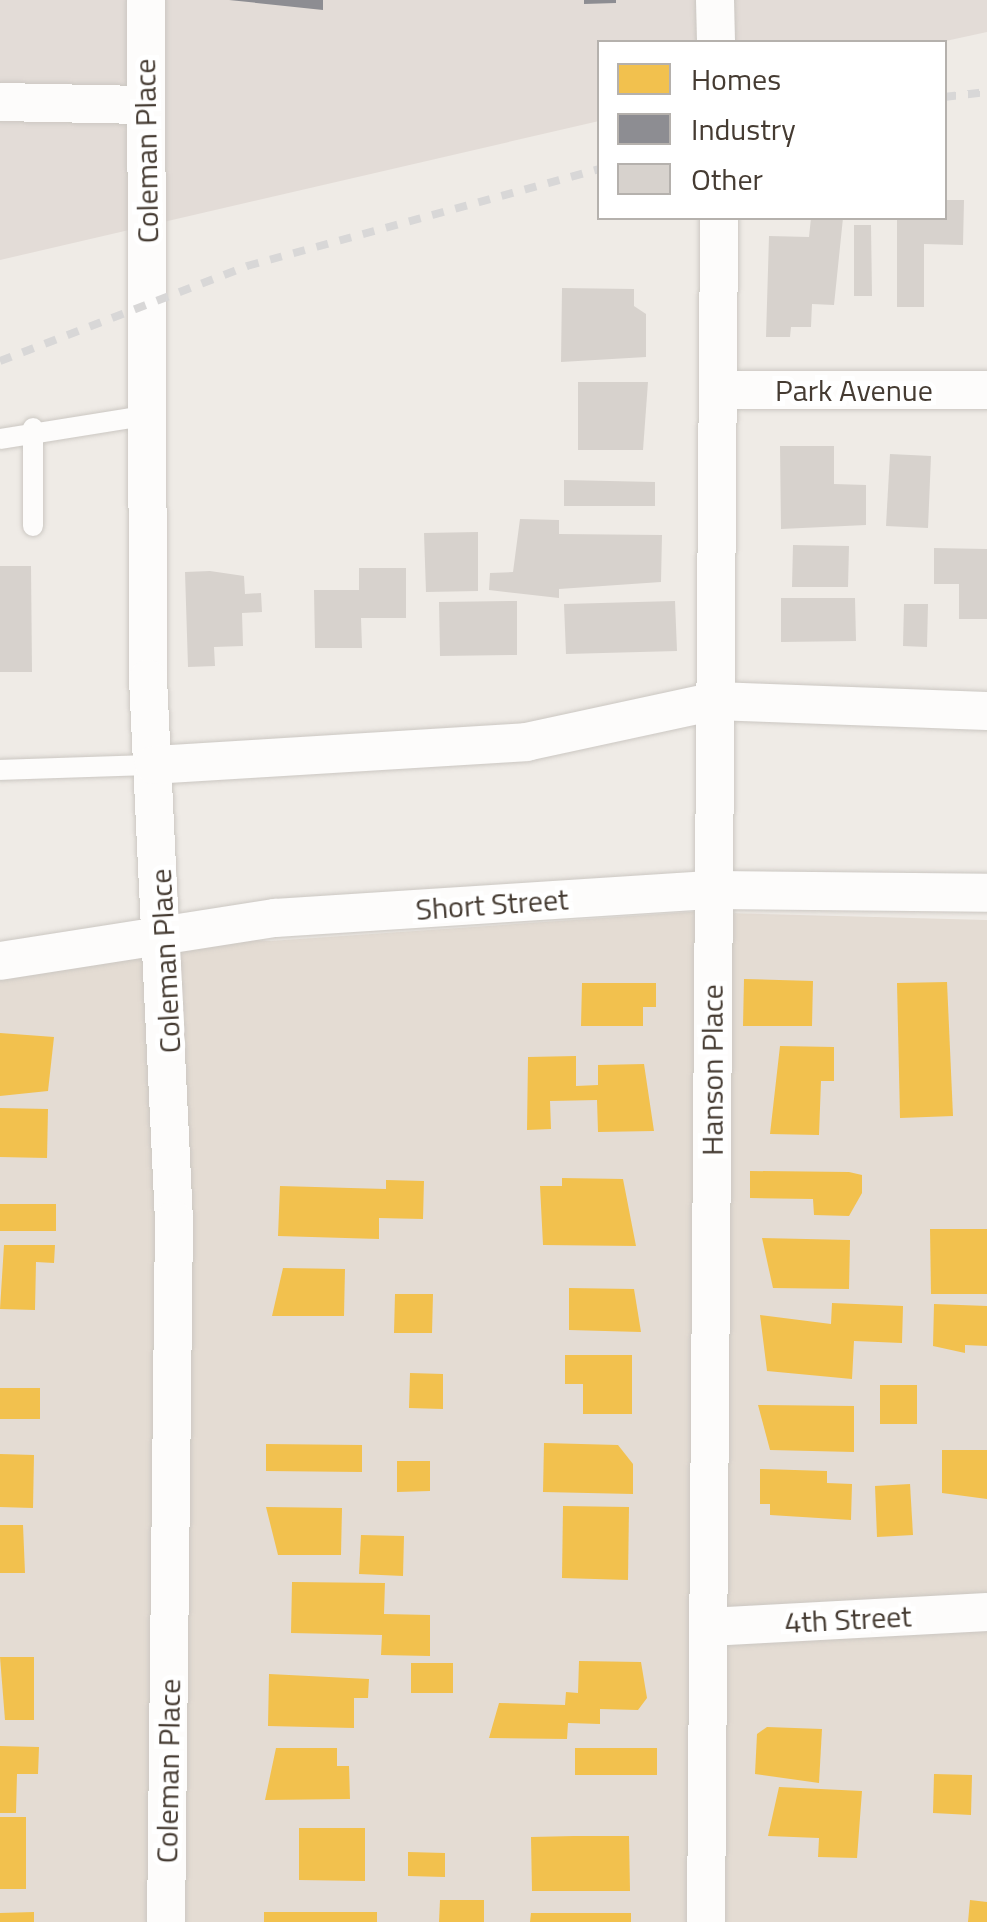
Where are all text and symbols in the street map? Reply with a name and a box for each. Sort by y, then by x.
legend [597,40,947,220]
text: Homes [691,56,781,102]
street label: Coleman Place [126,58,166,244]
text: Industry [691,106,796,152]
text: Other [691,156,763,202]
street label: Park Avenue [775,372,933,408]
street label: Coleman Place [142,868,188,1054]
street label: Short Street [414,881,570,927]
street label: Hanson Place [694,984,730,1156]
street label: 4th Street [783,1598,913,1640]
street label: Coleman Place [148,1678,188,1864]

